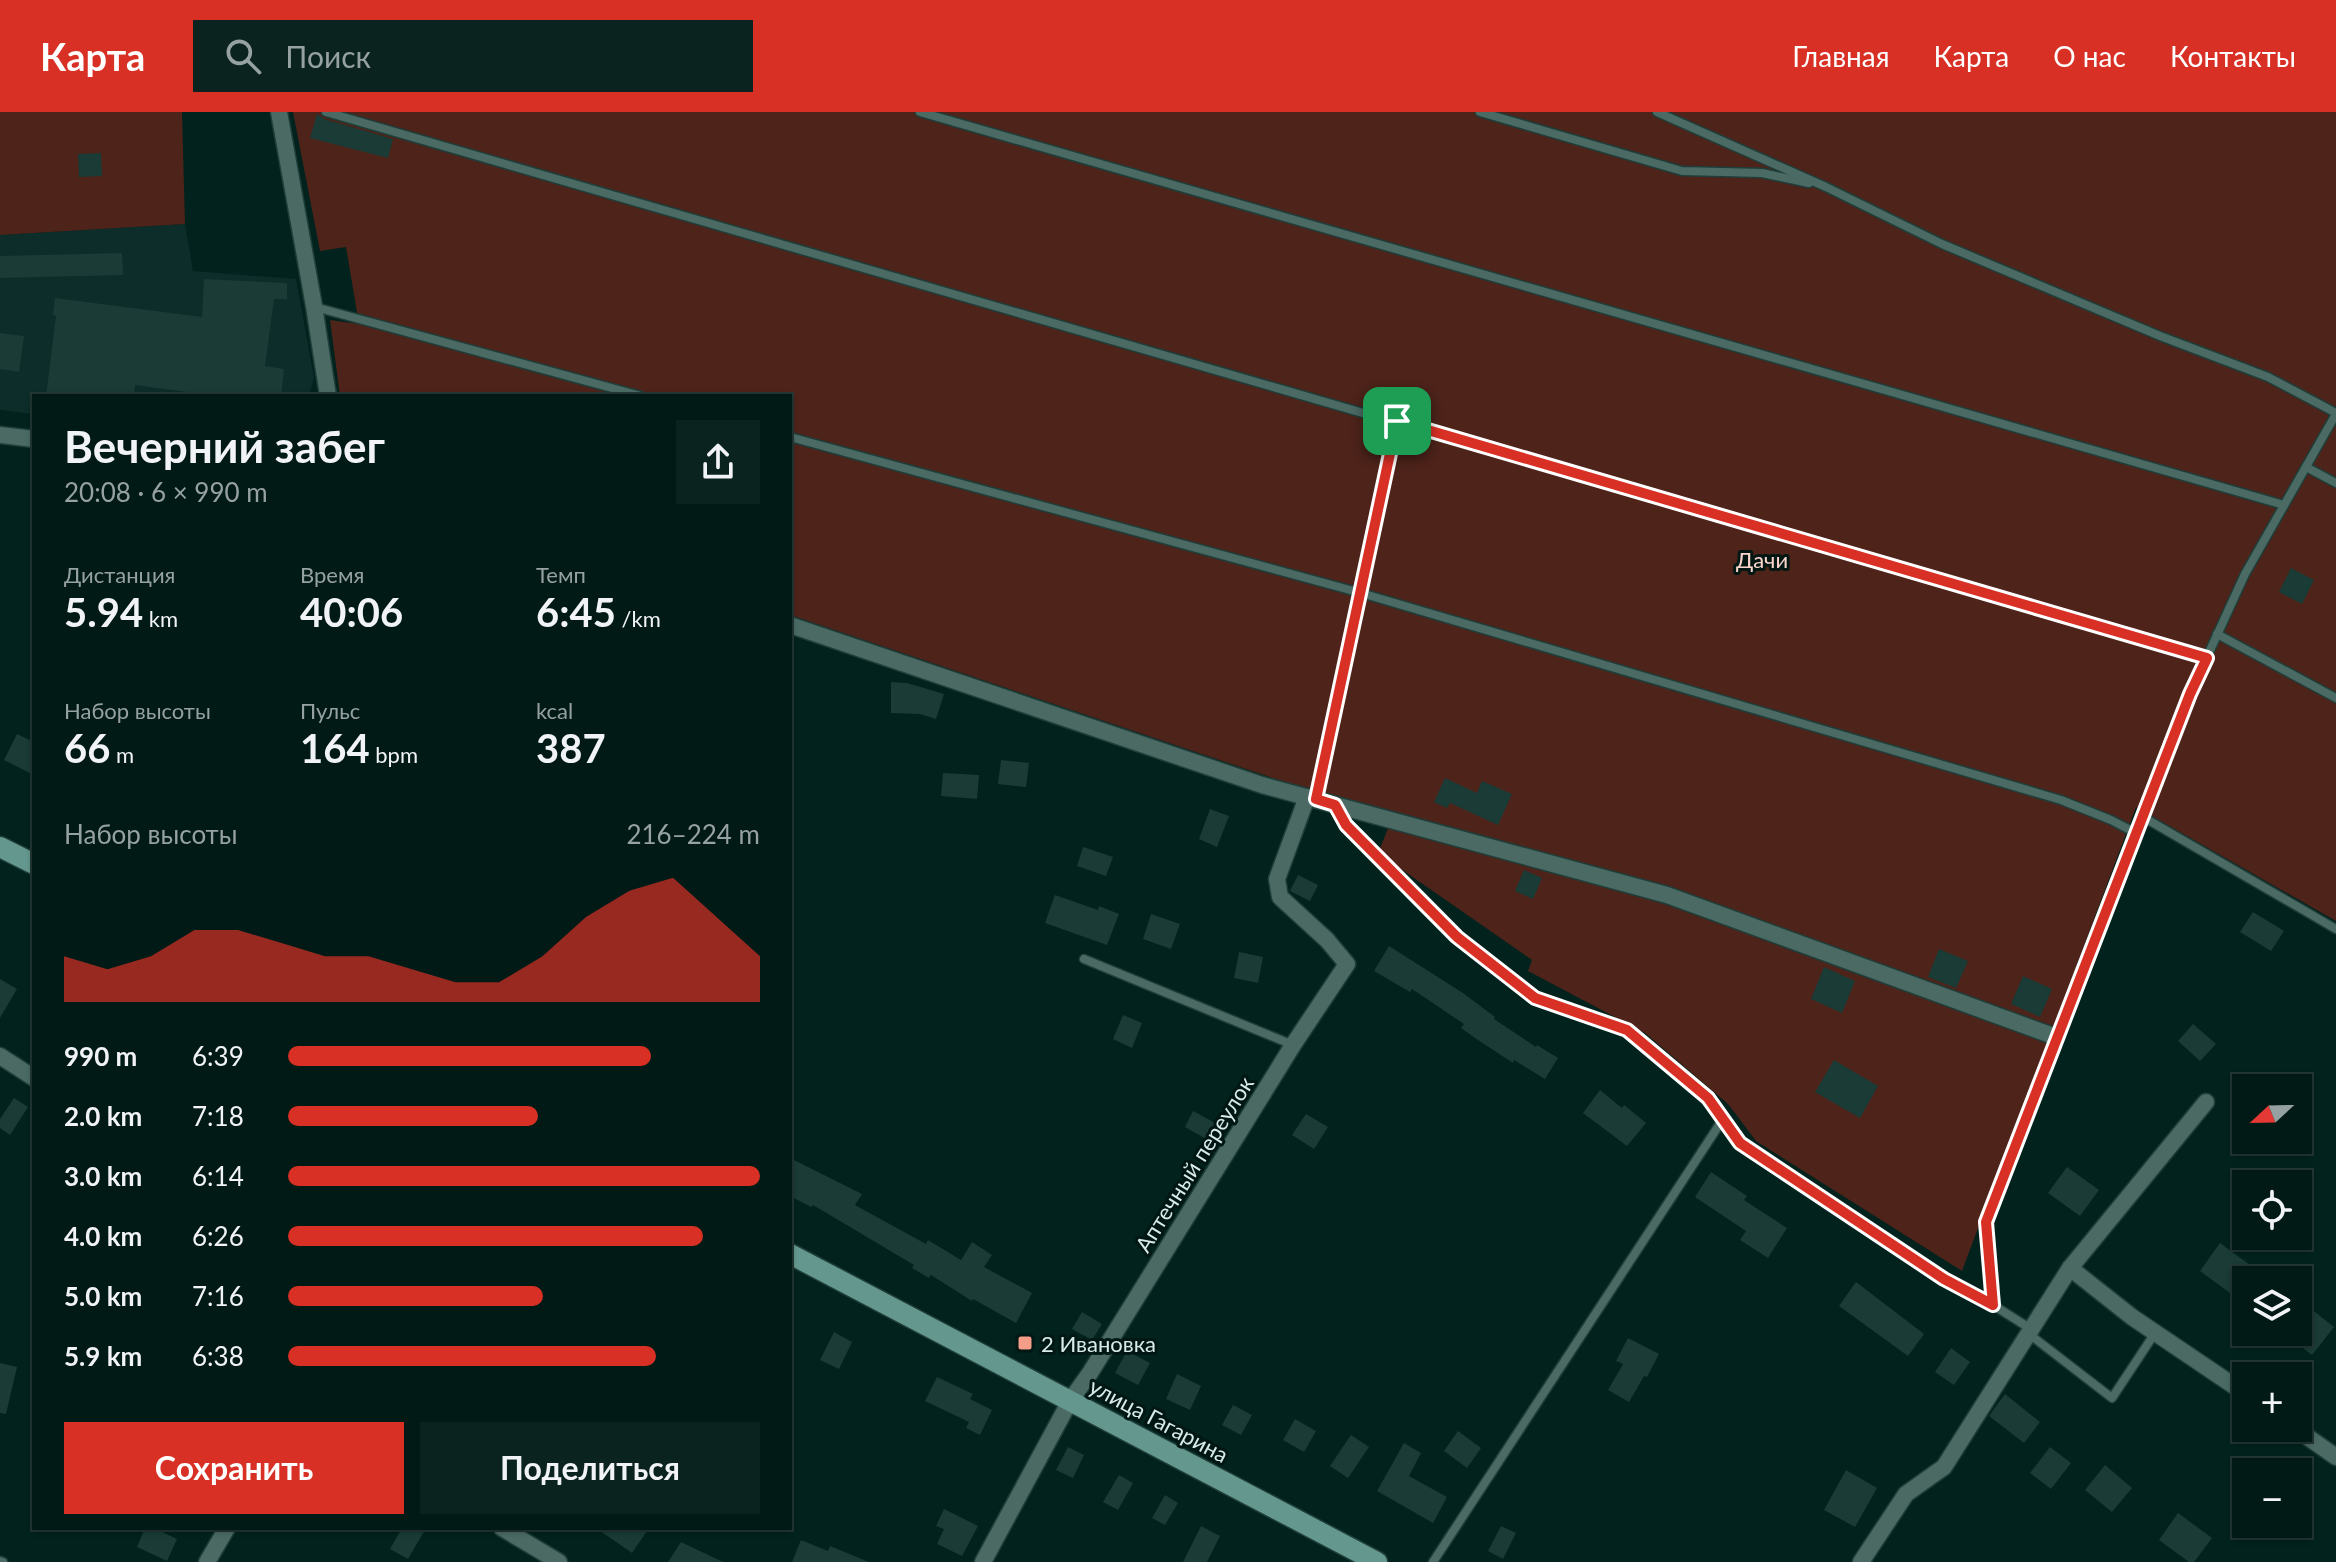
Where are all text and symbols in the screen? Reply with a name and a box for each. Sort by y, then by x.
search box [193,20,753,92]
text: Карта [40,33,145,79]
icon: search [221,34,265,78]
text: Поиск [285,38,371,74]
text: Главная [1792,39,1890,73]
text: Карта [1934,39,2009,73]
text: О нас [2053,39,2126,73]
text: Контакты [2170,39,2296,73]
pin [1363,387,1431,455]
icon: arrive [1375,399,1419,443]
text: Вечерний забег [64,420,385,472]
button: share [676,420,760,504]
text: 20:08 · 6 × 990 m [64,476,268,508]
park label: Дачи [1736,546,1788,573]
text: Дистанция [64,561,175,588]
text: Время [300,561,364,588]
text: Темп [536,561,586,588]
text: 5.94 [64,588,143,636]
text: 40:06 [300,588,403,636]
text: 6:45 [536,588,616,636]
text: km [143,605,178,632]
text: /km [616,605,661,632]
text: Набор высоты [64,697,211,724]
text: Пульс [300,697,360,724]
text: kcal [536,697,573,724]
text: 66 [64,724,110,772]
text: 164 [300,724,370,772]
text: 387 [536,724,606,772]
text: m [110,741,134,768]
text: bpm [370,741,418,768]
text: Набор высоты [64,818,238,850]
text: 216–224 m [626,818,760,850]
text: 990 m [64,1040,137,1072]
text: 6:39 [192,1040,244,1072]
street label: Аптечный переулок [1129,1071,1259,1257]
north arrow [2232,1074,2312,1154]
map controls [2232,1074,2312,1538]
text: 2.0 km [64,1100,142,1132]
text: 7:18 [192,1100,244,1132]
text: 3.0 km [64,1160,142,1192]
text: 6:14 [192,1160,244,1192]
button: locate [2232,1170,2312,1250]
text: 4.0 km [64,1220,142,1252]
text: 6:26 [192,1220,244,1252]
button: layers [2232,1266,2312,1346]
text: 5.0 km [64,1280,142,1312]
text: 7:16 [192,1280,244,1312]
place label: 2 Ивановка [1041,1330,1156,1357]
marker: 2 Ивановка [1016,1334,1034,1352]
text: 5.9 km [64,1340,142,1372]
text: 6:38 [192,1340,244,1372]
button: + [2232,1362,2312,1442]
street label: улица Гагарина [1085,1372,1233,1468]
button: Сохранить [64,1422,404,1514]
button: Поделиться [420,1422,760,1514]
button: − [2232,1458,2312,1538]

